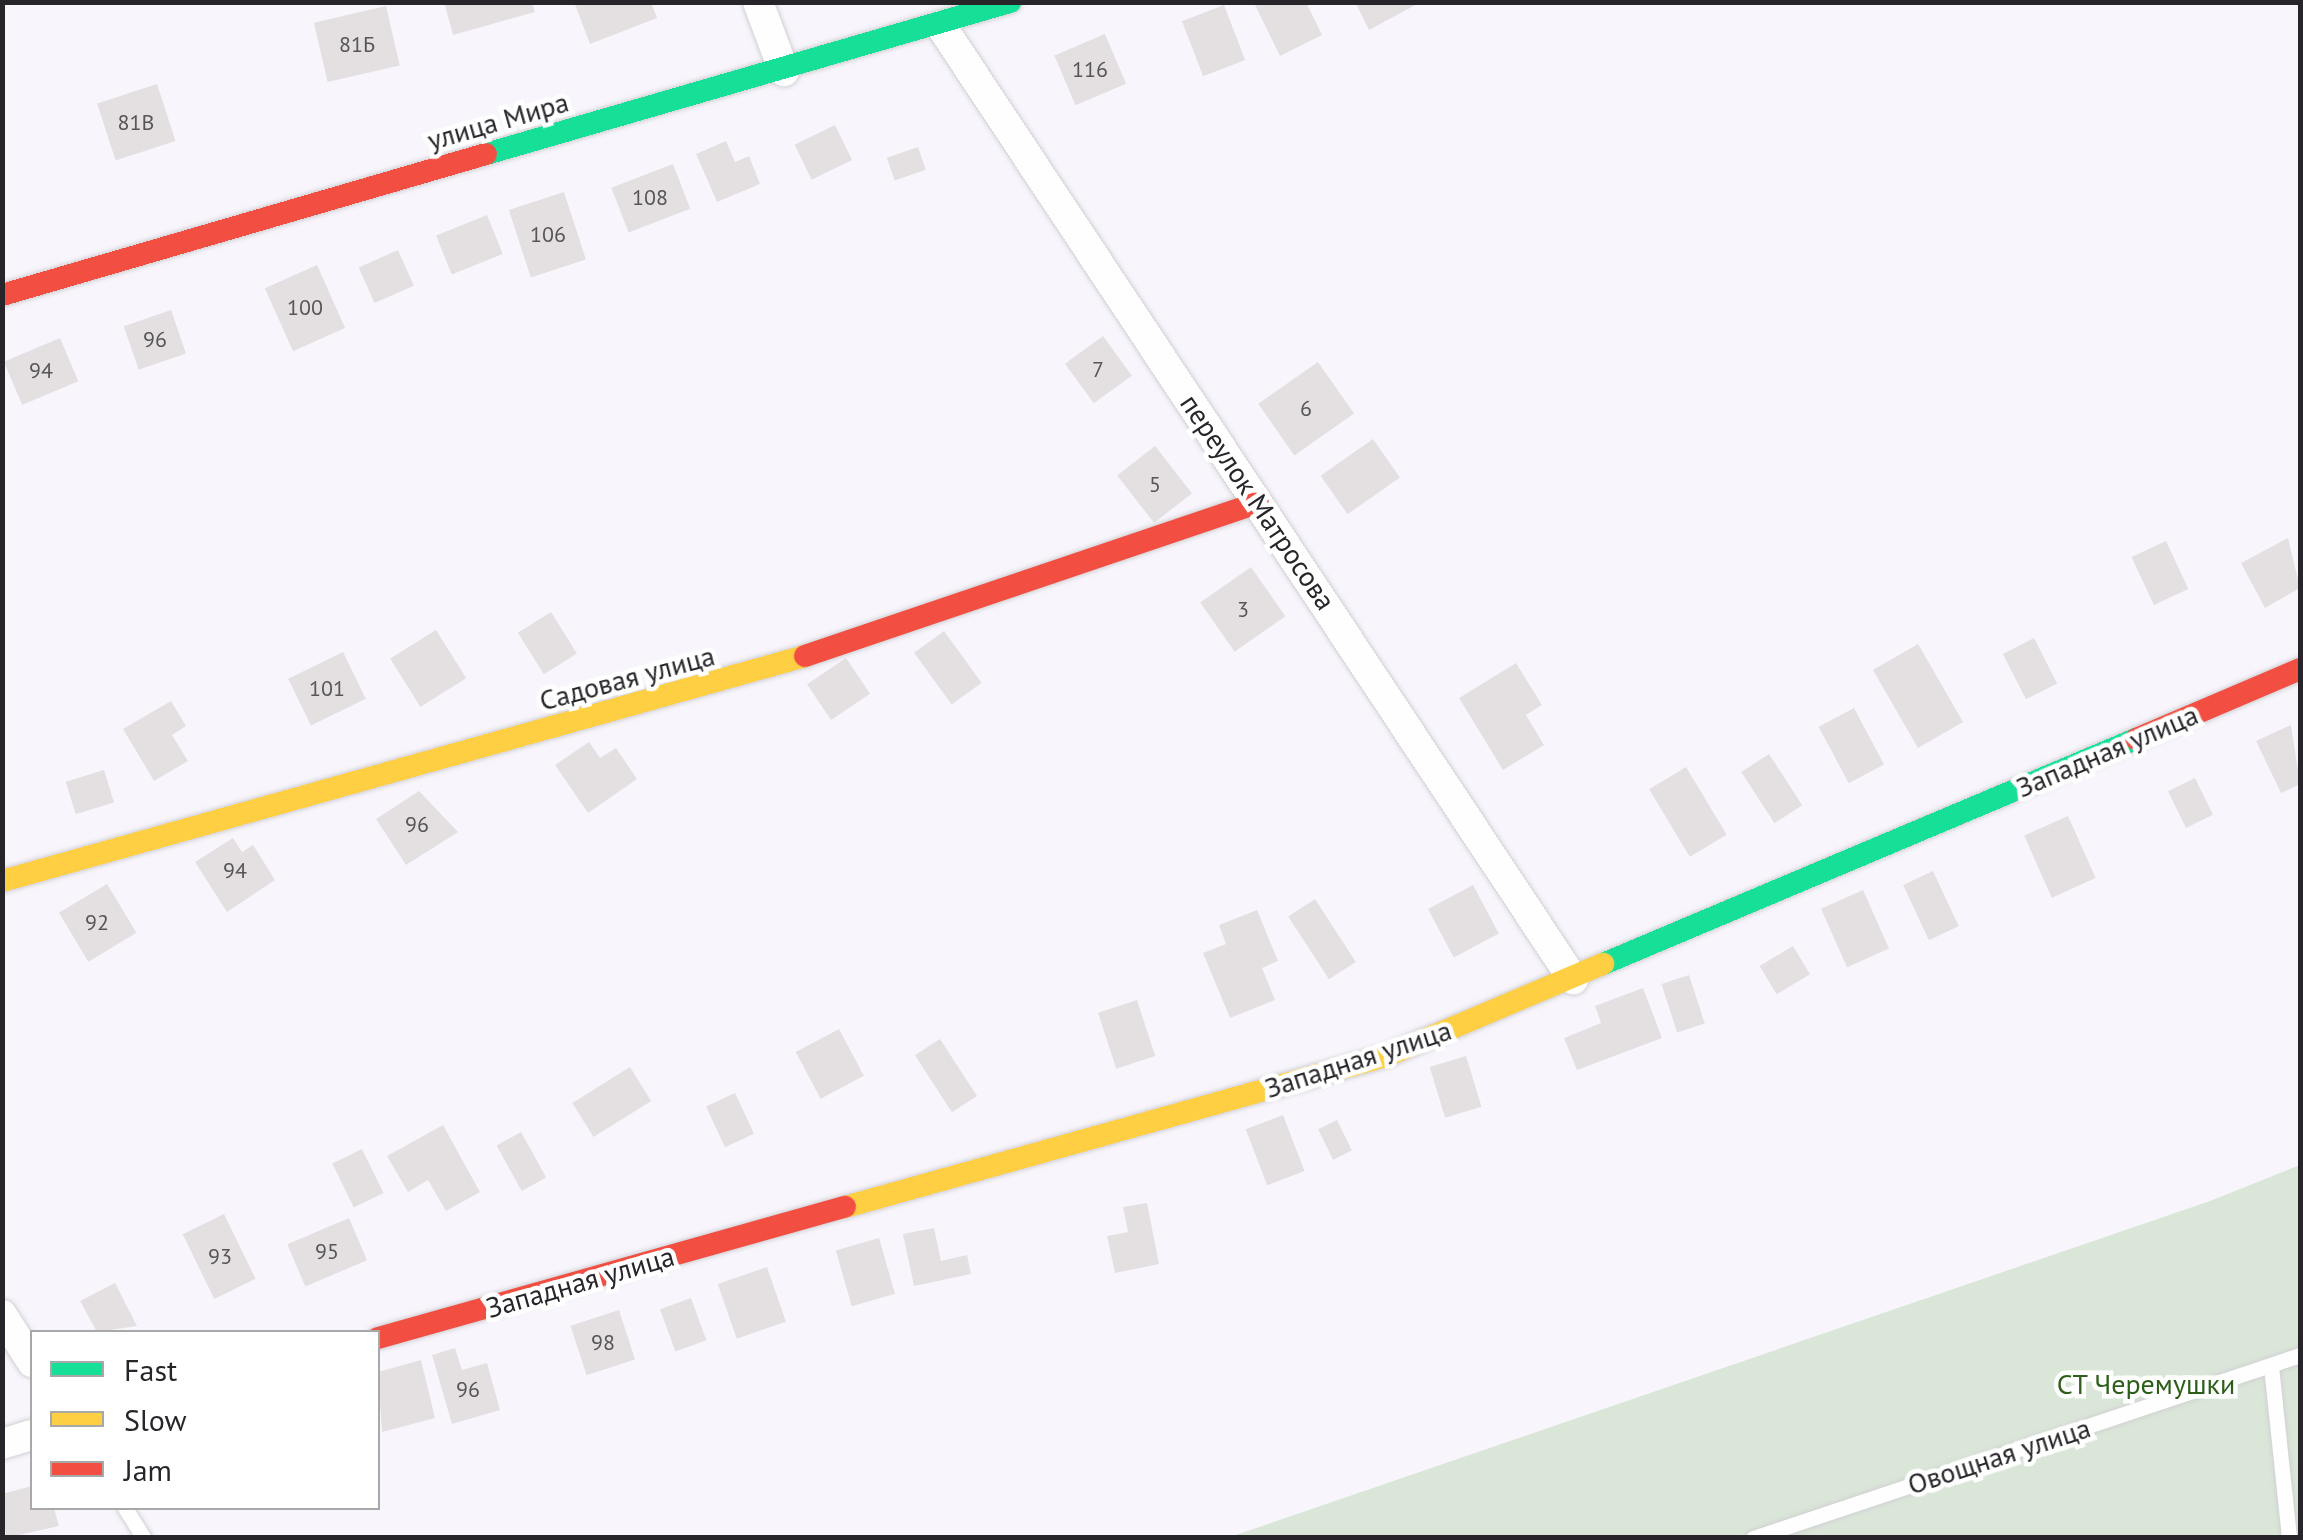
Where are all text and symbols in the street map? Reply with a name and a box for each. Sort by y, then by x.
house number: 81Б [339,32,375,58]
house number: 116 [1072,57,1108,83]
street label: улица Мира [424,85,572,157]
house number: 81В [118,110,154,136]
house number: 108 [632,185,668,211]
house number: 106 [530,222,566,248]
house number: 100 [287,295,323,321]
house number: 96 [143,327,167,353]
house number: 7 [1092,357,1104,383]
house number: 94 [29,358,53,384]
street label: переулок Матросова [1173,388,1343,616]
house number: 6 [1300,396,1312,422]
house number: 5 [1149,472,1161,498]
house number: 3 [1237,597,1249,623]
street label: Садовая улица [536,638,718,718]
house number: 101 [309,676,345,702]
street label: Западная улица [2011,698,2203,804]
house number: 96 [405,812,429,838]
house number: 94 [223,858,247,884]
house number: 92 [85,910,109,936]
street label: Западная улица [1261,1013,1455,1105]
house number: 95 [315,1239,339,1265]
street label: Западная улица [482,1239,678,1325]
house number: 93 [208,1244,232,1270]
legend [30,1330,380,1510]
house number: 98 [591,1330,615,1356]
text: Fast [124,1350,177,1389]
park label: СТ Черемушки [2056,1367,2236,1401]
house number: 96 [456,1377,480,1403]
text: Slow [124,1400,187,1439]
street label: Овощная улица [1903,1411,2095,1501]
text: Jam [124,1450,172,1489]

